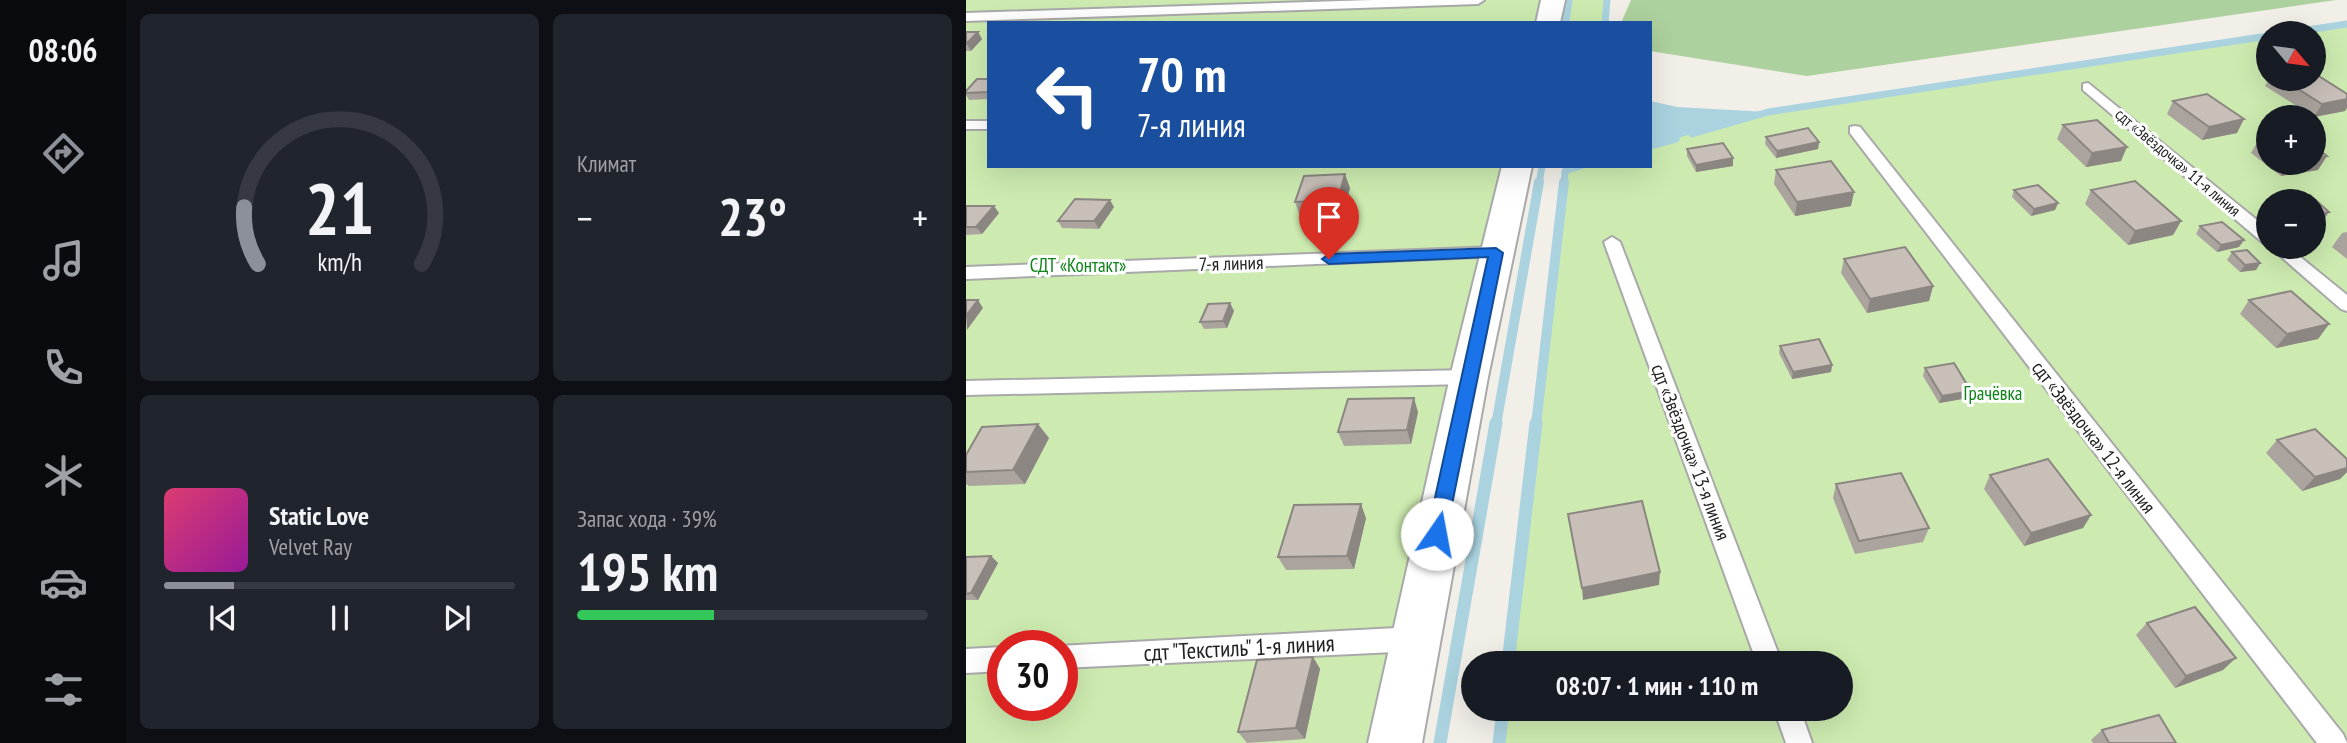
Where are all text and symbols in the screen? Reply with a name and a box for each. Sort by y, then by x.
north arrow [2256,21,2326,91]
map controls [2256,21,2326,259]
text: 08:06 [28,29,98,71]
text: 70 m [1137,42,1226,106]
icon: left [1022,49,1113,140]
text: 7-я линия [1137,104,1246,146]
street label: сдт «Звёздочка» 11-я линия [2111,104,2245,220]
button: + [2256,105,2326,175]
icon: directions [39,129,88,178]
text: Климат [577,149,636,178]
text: 21 [305,160,374,254]
text: 23° [718,183,787,250]
pin [1299,187,1359,259]
button: − [2256,189,2326,259]
text: − [577,193,593,242]
text: + [912,193,928,242]
icon: arrive [1310,198,1348,236]
icon: music [39,236,88,285]
text: km/h [317,245,362,277]
street label: 7-я линия [1198,250,1264,276]
park label: СДТ «Контакт» [1030,253,1126,277]
icon: phone [39,343,88,392]
street label: сдт «Звёздочка» 12-я линия [2027,356,2161,518]
street label: сдт «Звёздочка» 13-я линия [1646,361,1736,543]
park label: Грачёвка [1964,381,2022,405]
icon: climate [39,451,88,500]
position arrow [1400,497,1474,571]
text: Static Love [269,499,369,532]
text: Запас хода · 39% [577,504,717,533]
text: Velvet Ray [269,532,352,561]
text: 195 km [577,538,718,605]
icon: car [39,558,88,607]
icon: previous [204,599,242,637]
icon: pause [321,599,359,637]
icon: next [438,599,476,637]
street label: сдт "Текстиль" 1-я линия [1143,628,1335,667]
speed limit sign: 30 [987,630,1078,721]
icon: filters [39,665,88,714]
text: 08:07 · 1 мин · 110 m [1556,669,1758,702]

